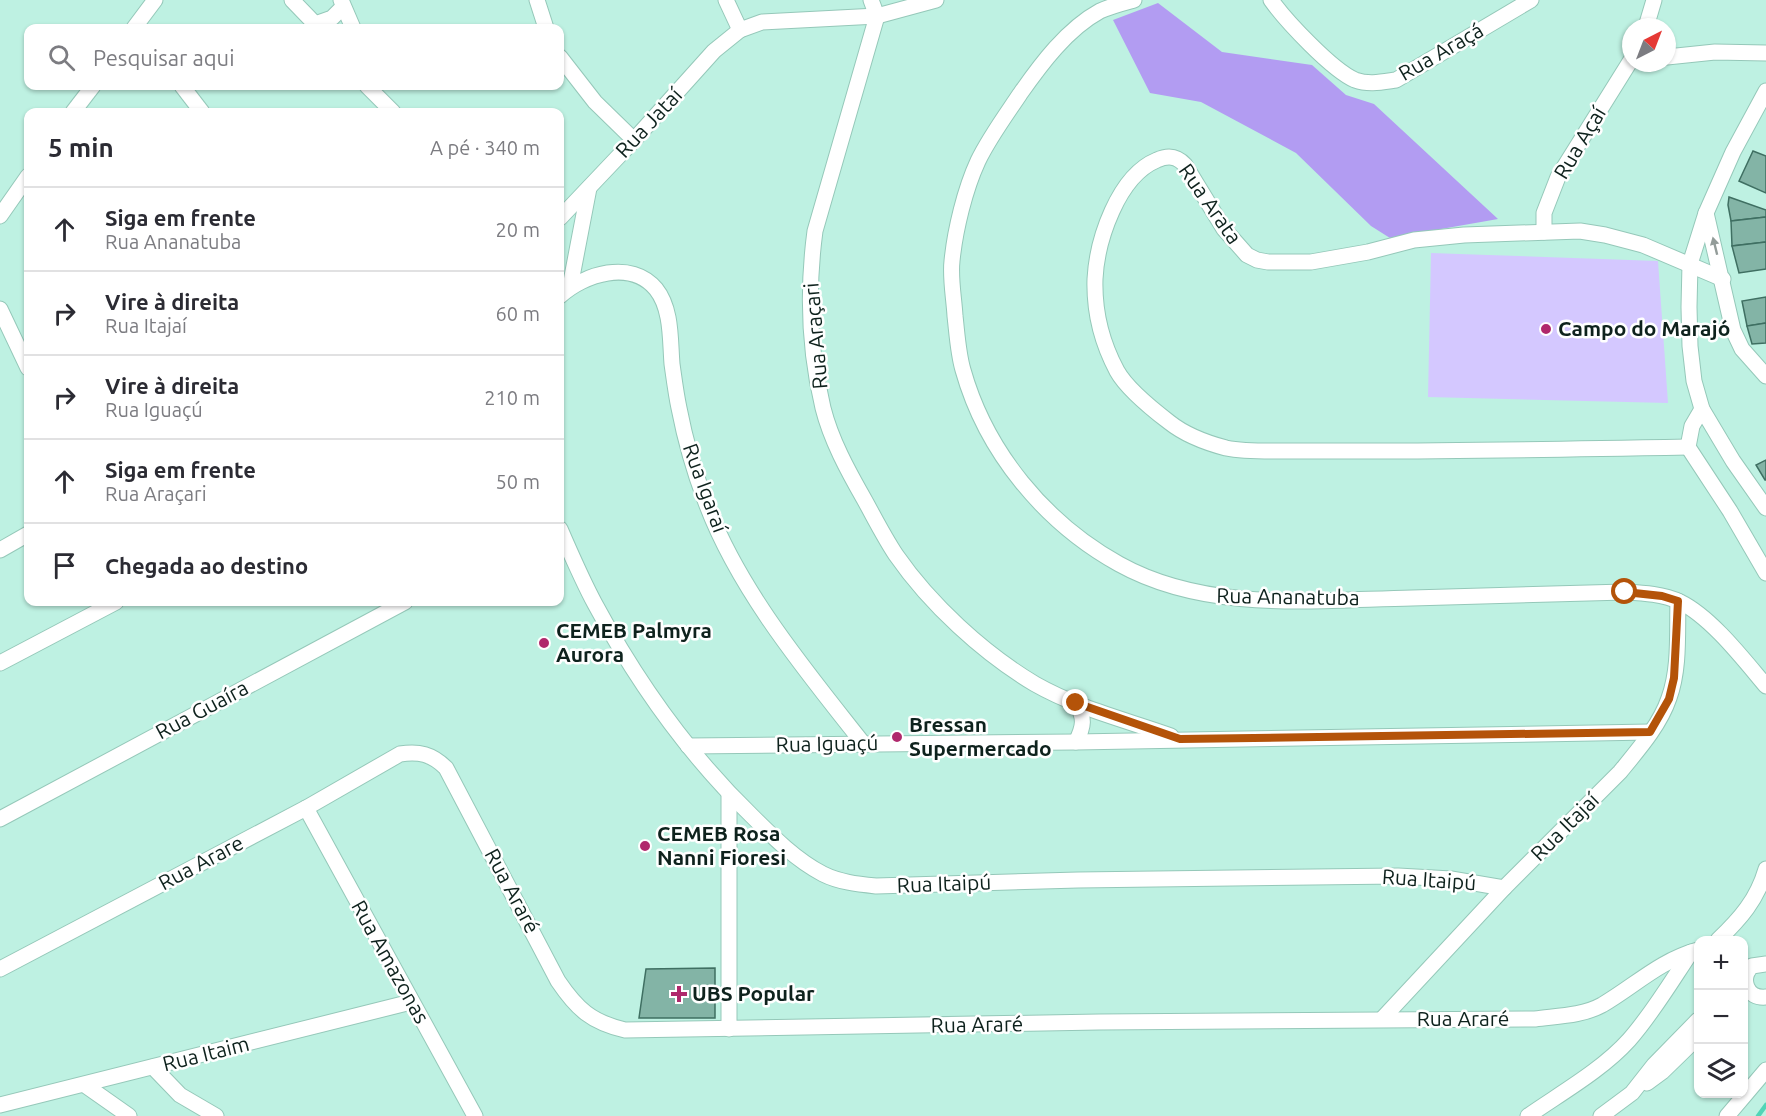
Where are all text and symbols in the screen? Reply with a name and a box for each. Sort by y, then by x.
street label: Rua Araçá [1394,17,1487,85]
north arrow [1622,18,1676,72]
search box [24,24,564,90]
icon: search [45,41,78,74]
text: Pesquisar aqui [93,45,235,70]
street label: Rua Jataí [610,82,687,162]
street label: Rua Açaí [1548,101,1610,183]
text: 5 min [48,133,114,162]
text: A pé · 340 m [430,136,540,159]
street label: Rua Arata [1175,159,1247,248]
text: Siga em frente [105,205,256,230]
icon: ahead [48,213,81,246]
text: 20 m [496,218,540,241]
text: Rua Ananatuba [105,230,241,253]
one-way arrow [1709,237,1719,255]
street label: Rua Araçari [798,282,832,390]
text: Vire à direita [105,289,239,314]
icon: right [48,297,81,330]
text: 60 m [496,302,540,325]
text: Rua Itajaí [105,314,187,337]
place label: Campo do Marajó [1558,316,1730,340]
marker: Campo do Marajó [1539,322,1553,336]
text: Vire à direita [105,373,239,398]
icon: right [48,381,81,414]
text: 210 m [484,386,540,409]
text: Rua Iguaçú [105,398,203,421]
street label: Rua Igaraí [679,440,733,536]
text: Siga em frente [105,457,256,482]
icon: ahead [48,465,81,498]
text: 50 m [496,470,540,493]
text: Rua Araçari [105,482,207,505]
icon: arrive [48,549,81,582]
text: Chegada ao destino [105,553,308,578]
route start [1611,578,1637,604]
street label: Rua Ananatuba [1216,583,1360,609]
place label: CEMEB Palmyra Aurora [556,618,712,666]
marker: CEMEB Palmyra Aurora [537,636,551,650]
street label: Rua Guaíra [151,675,252,743]
route end [1062,689,1088,715]
place label: Bressan Supermercado [909,712,1052,760]
street label: Rua Iguaçú [775,730,879,756]
marker: Bressan Supermercado [890,730,904,744]
street label: Rua Itajaí [1525,787,1604,865]
place label: CEMEB Rosa Nanni Fioresi [657,821,786,869]
street label: Rua Arare [154,830,247,894]
marker: CEMEB Rosa Nanni Fioresi [638,839,652,853]
street label: Rua Araré [481,844,545,937]
street label: Rua Itaipú [1381,864,1477,894]
street label: Rua Itaipú [896,869,992,897]
street label: Rua Amazonas [347,896,435,1027]
map controls [1694,936,1748,1098]
button: + [1694,936,1748,990]
place label: UBS Popular [692,981,815,1005]
marker: UBS Popular [670,985,688,1003]
button: − [1694,990,1748,1044]
street label: Rua Araré [1417,1006,1509,1030]
street label: Rua Araré [930,1011,1023,1037]
street label: Rua Itaim [160,1031,251,1075]
button: layers [1694,1044,1748,1098]

